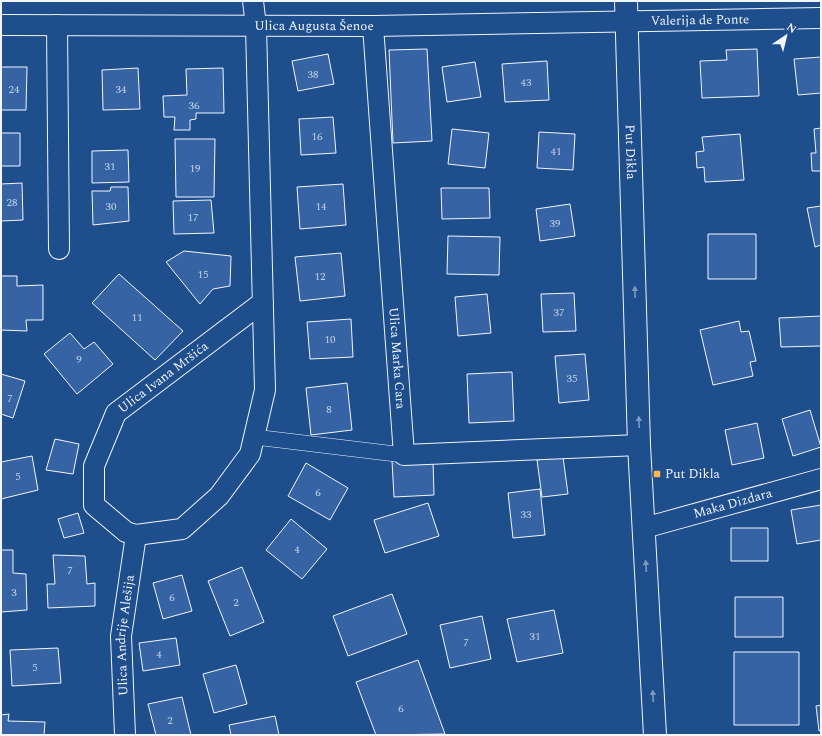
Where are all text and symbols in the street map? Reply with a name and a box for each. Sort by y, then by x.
street label: Valerija de Ponte [650,9,749,31]
street label: Ulica Augusta Šenoe [254,16,374,36]
north arrow [766,16,806,56]
text: N [783,19,800,38]
house number: 38 [308,66,319,83]
house number: 43 [521,74,532,91]
house number: 24 [9,81,20,98]
house number: 34 [116,81,127,98]
house number: 36 [189,97,200,114]
street label: Put Dikla [620,124,641,180]
house number: 16 [312,128,323,145]
house number: 41 [551,143,562,160]
house number: 31 [105,158,116,175]
house number: 19 [190,160,201,177]
house number: 28 [7,194,18,211]
house number: 30 [106,198,117,215]
house number: 14 [316,198,327,215]
house number: 17 [188,209,199,226]
house number: 39 [550,215,561,232]
house number: 15 [198,266,209,283]
house number: 12 [315,268,326,285]
one-way arrow [632,285,638,298]
house number: 37 [554,304,565,321]
street label: Ulica Marka Cara [383,306,411,411]
house number: 11 [132,309,143,326]
house number: 10 [325,331,336,348]
street label: Ulica Ivana Mršića [114,336,213,418]
house number: 9 [76,351,82,368]
house number: 35 [567,370,578,387]
house number: 7 [7,390,13,407]
house number: 8 [326,401,332,418]
one-way arrow [636,415,642,428]
place label: Put Dikla [665,464,721,484]
house number: 5 [15,468,21,485]
marker: Put Dikla [652,469,662,479]
street label: Maka Dizdara [691,483,775,524]
house number: 6 [315,484,321,501]
house number: 33 [521,506,532,523]
house number: 4 [294,541,300,558]
one-way arrow [642,560,649,572]
house number: 7 [67,562,73,579]
street label: Ulica Andrije Alešija [111,573,140,696]
house number: 3 [11,584,17,601]
house number: 6 [169,589,175,606]
house number: 2 [233,594,239,611]
house number: 31 [530,628,541,645]
house number: 7 [463,634,469,651]
house number: 4 [156,646,162,663]
house number: 5 [32,659,38,676]
one-way arrow [649,690,656,702]
house number: 6 [398,700,404,717]
house number: 2 [167,712,173,729]

